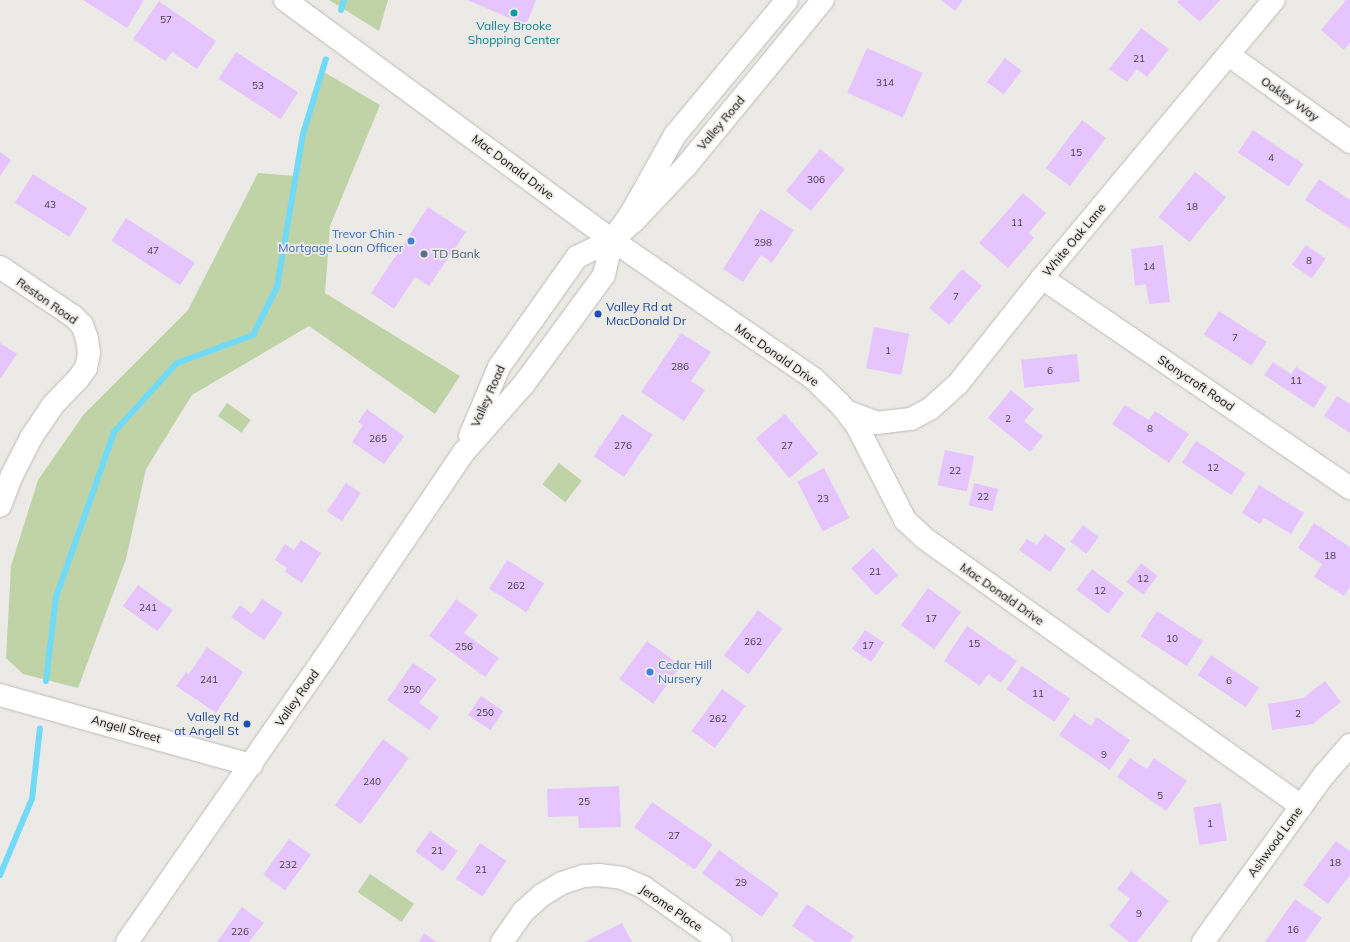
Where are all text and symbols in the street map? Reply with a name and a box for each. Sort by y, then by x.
marker: Valley Brooke Shopping Center [509,8,519,18]
house number: 57 [160,14,172,26]
place label: Valley Brooke Shopping Center [468,19,560,47]
house number: 21 [1133,53,1145,65]
street label: Oakley Way [1258,74,1322,124]
house number: 314 [876,77,894,89]
house number: 53 [252,80,264,92]
street label: Valley Road [694,93,748,153]
street label: Mac Donald Drive [469,132,557,202]
house number: 15 [1070,147,1082,159]
house number: 4 [1268,152,1274,164]
house number: 306 [807,174,825,186]
house number: 43 [44,199,56,211]
street label: White Oak Lane [1040,201,1108,279]
house number: 18 [1186,201,1198,213]
house number: 11 [1011,217,1023,229]
place label: Trevor Chin - Mortgage Loan Officer [278,227,403,255]
marker: Trevor Chin - Mortgage Loan Officer [406,236,416,246]
house number: 298 [754,237,772,249]
house number: 47 [147,245,159,257]
place label: TD Bank [432,247,480,261]
marker: TD Bank [419,249,429,259]
house number: 8 [1306,255,1312,267]
house number: 14 [1143,261,1155,273]
street label: Reston Road [14,275,80,327]
house number: 7 [953,291,959,303]
place label: Valley Rd at MacDonald Dr [606,300,686,328]
marker: Valley Rd at MacDonald Dr [593,309,603,319]
street label: Mac Donald Drive [732,321,822,389]
house number: 7 [1232,332,1238,344]
house number: 1 [885,345,891,357]
street label: Stonycroft Road [1155,352,1237,414]
house number: 286 [671,361,689,373]
street label: Valley Road [468,363,508,429]
house number: 6 [1047,365,1053,377]
house number: 11 [1290,375,1302,387]
house number: 2 [1005,413,1011,425]
house number: 8 [1147,423,1153,435]
house number: 265 [369,433,387,445]
house number: 276 [614,440,632,452]
house number: 27 [781,440,793,452]
house number: 12 [1207,462,1219,474]
house number: 22 [949,465,961,477]
house number: 22 [977,491,989,503]
house number: 23 [817,493,829,505]
house number: 18 [1324,550,1336,562]
street label: Mac Donald Drive [957,560,1047,628]
house number: 21 [869,566,881,578]
house number: 12 [1137,573,1149,585]
house number: 262 [507,580,525,592]
house number: 12 [1094,585,1106,597]
house number: 241 [139,602,157,614]
house number: 17 [925,613,937,625]
house number: 10 [1166,633,1178,645]
house number: 262 [744,636,762,648]
house number: 15 [968,638,980,650]
house number: 17 [862,640,874,652]
house number: 256 [455,641,473,653]
place label: Cedar Hill Nursery [658,658,712,686]
street label: Valley Road [272,667,322,729]
marker: Cedar Hill Nursery [645,667,655,677]
house number: 241 [200,674,218,686]
house number: 6 [1226,675,1232,687]
house number: 250 [403,684,421,696]
house number: 11 [1032,688,1044,700]
house number: 250 [476,707,494,719]
house number: 2 [1295,708,1301,720]
place label: Valley Rd at Angell St [174,710,239,738]
street label: Angell Street [90,712,162,746]
house number: 262 [709,713,727,725]
marker: Valley Rd at Angell St [242,719,252,729]
house number: 9 [1101,749,1107,761]
house number: 240 [363,776,381,788]
house number: 5 [1157,790,1163,802]
house number: 25 [578,796,590,808]
street label: Ashwood Lane [1245,804,1305,880]
house number: 1 [1207,818,1213,830]
house number: 27 [668,830,680,842]
house number: 21 [431,845,443,857]
house number: 18 [1329,857,1341,869]
house number: 232 [279,859,297,871]
house number: 21 [475,864,487,876]
house number: 29 [735,877,747,889]
street label: Jerome Place [637,882,705,934]
house number: 9 [1136,908,1142,920]
house number: 16 [1287,924,1299,936]
house number: 226 [231,926,249,938]

